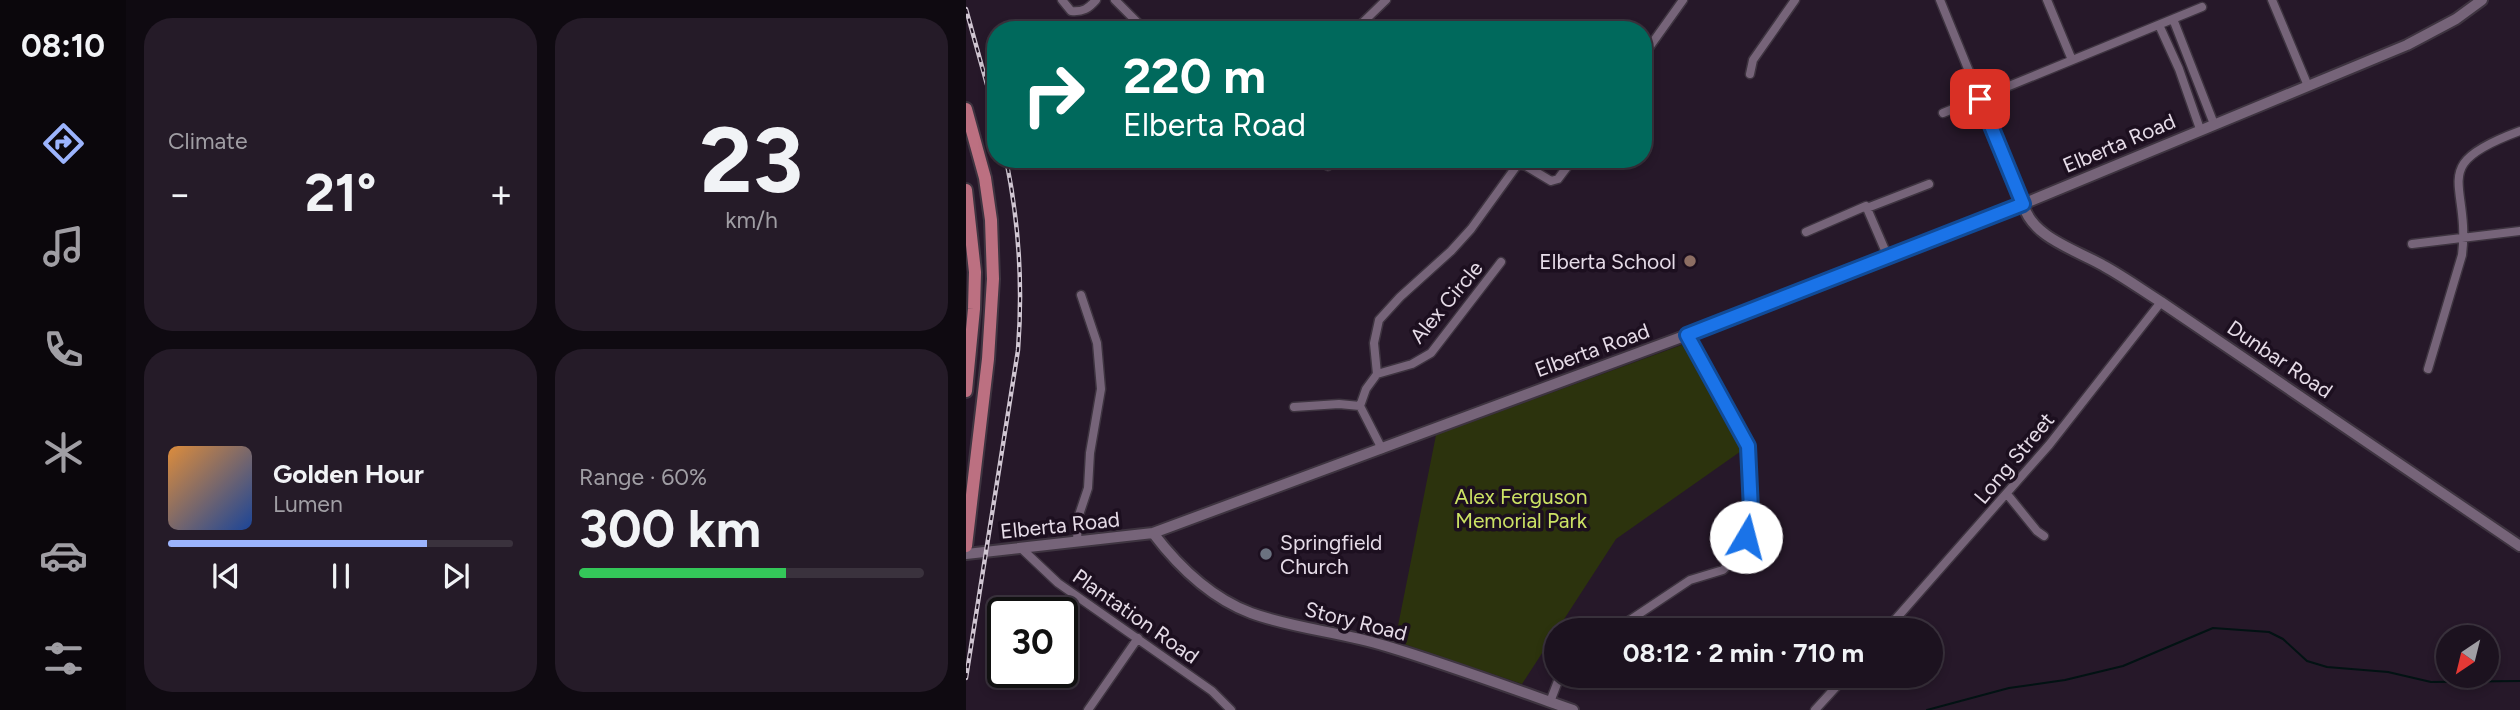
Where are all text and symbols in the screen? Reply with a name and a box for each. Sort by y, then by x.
text: 08:10 [21,27,105,65]
text: 220 m [1123,46,1266,105]
icon: right [1008,49,1099,140]
pin [1950,69,2010,129]
icon: arrive [1961,80,1999,118]
text: 23 [700,106,803,215]
text: Elberta Road [1123,106,1306,144]
street label: Elberta Road [2059,108,2179,178]
icon: directions [39,119,88,168]
text: Climate [168,127,247,155]
text: 21° [305,162,376,224]
text: − [168,171,192,217]
text: + [489,171,513,217]
text: km/h [725,206,778,234]
icon: music [39,222,88,271]
place label: Elberta School [1539,249,1676,274]
marker: Elberta School [1682,253,1698,269]
street label: Alex Circle [1404,256,1488,348]
street label: Dunbar Road [2223,315,2337,403]
street label: Elberta Road [1531,318,1653,382]
icon: phone [39,325,88,374]
street label: Long Street [1969,407,2059,509]
icon: climate [39,428,88,477]
text: Golden Hour [273,458,424,490]
text: Range · 60% [579,463,707,491]
park label: Alex Ferguson Memorial Park [1455,484,1588,533]
text: Lumen [273,490,343,518]
text: 300 km [579,498,761,560]
position arrow [1709,500,1783,574]
street label: Elberta Road [999,506,1121,544]
place label: Springfield Church [1280,530,1382,579]
icon: car [39,531,88,580]
marker: Springfield Church [1258,546,1274,562]
icon: previous [207,557,245,595]
icon: pause [322,557,360,595]
icon: next [437,557,475,595]
street label: Plantation Road [1068,563,1204,669]
street label: Story Road [1302,596,1410,646]
speed limit sign: 30 [987,597,1078,688]
north arrow [2436,625,2499,688]
map controls [2436,625,2499,688]
icon: filters [39,634,88,683]
text: 08:12 · 2 min · 710 m [1623,637,1864,669]

